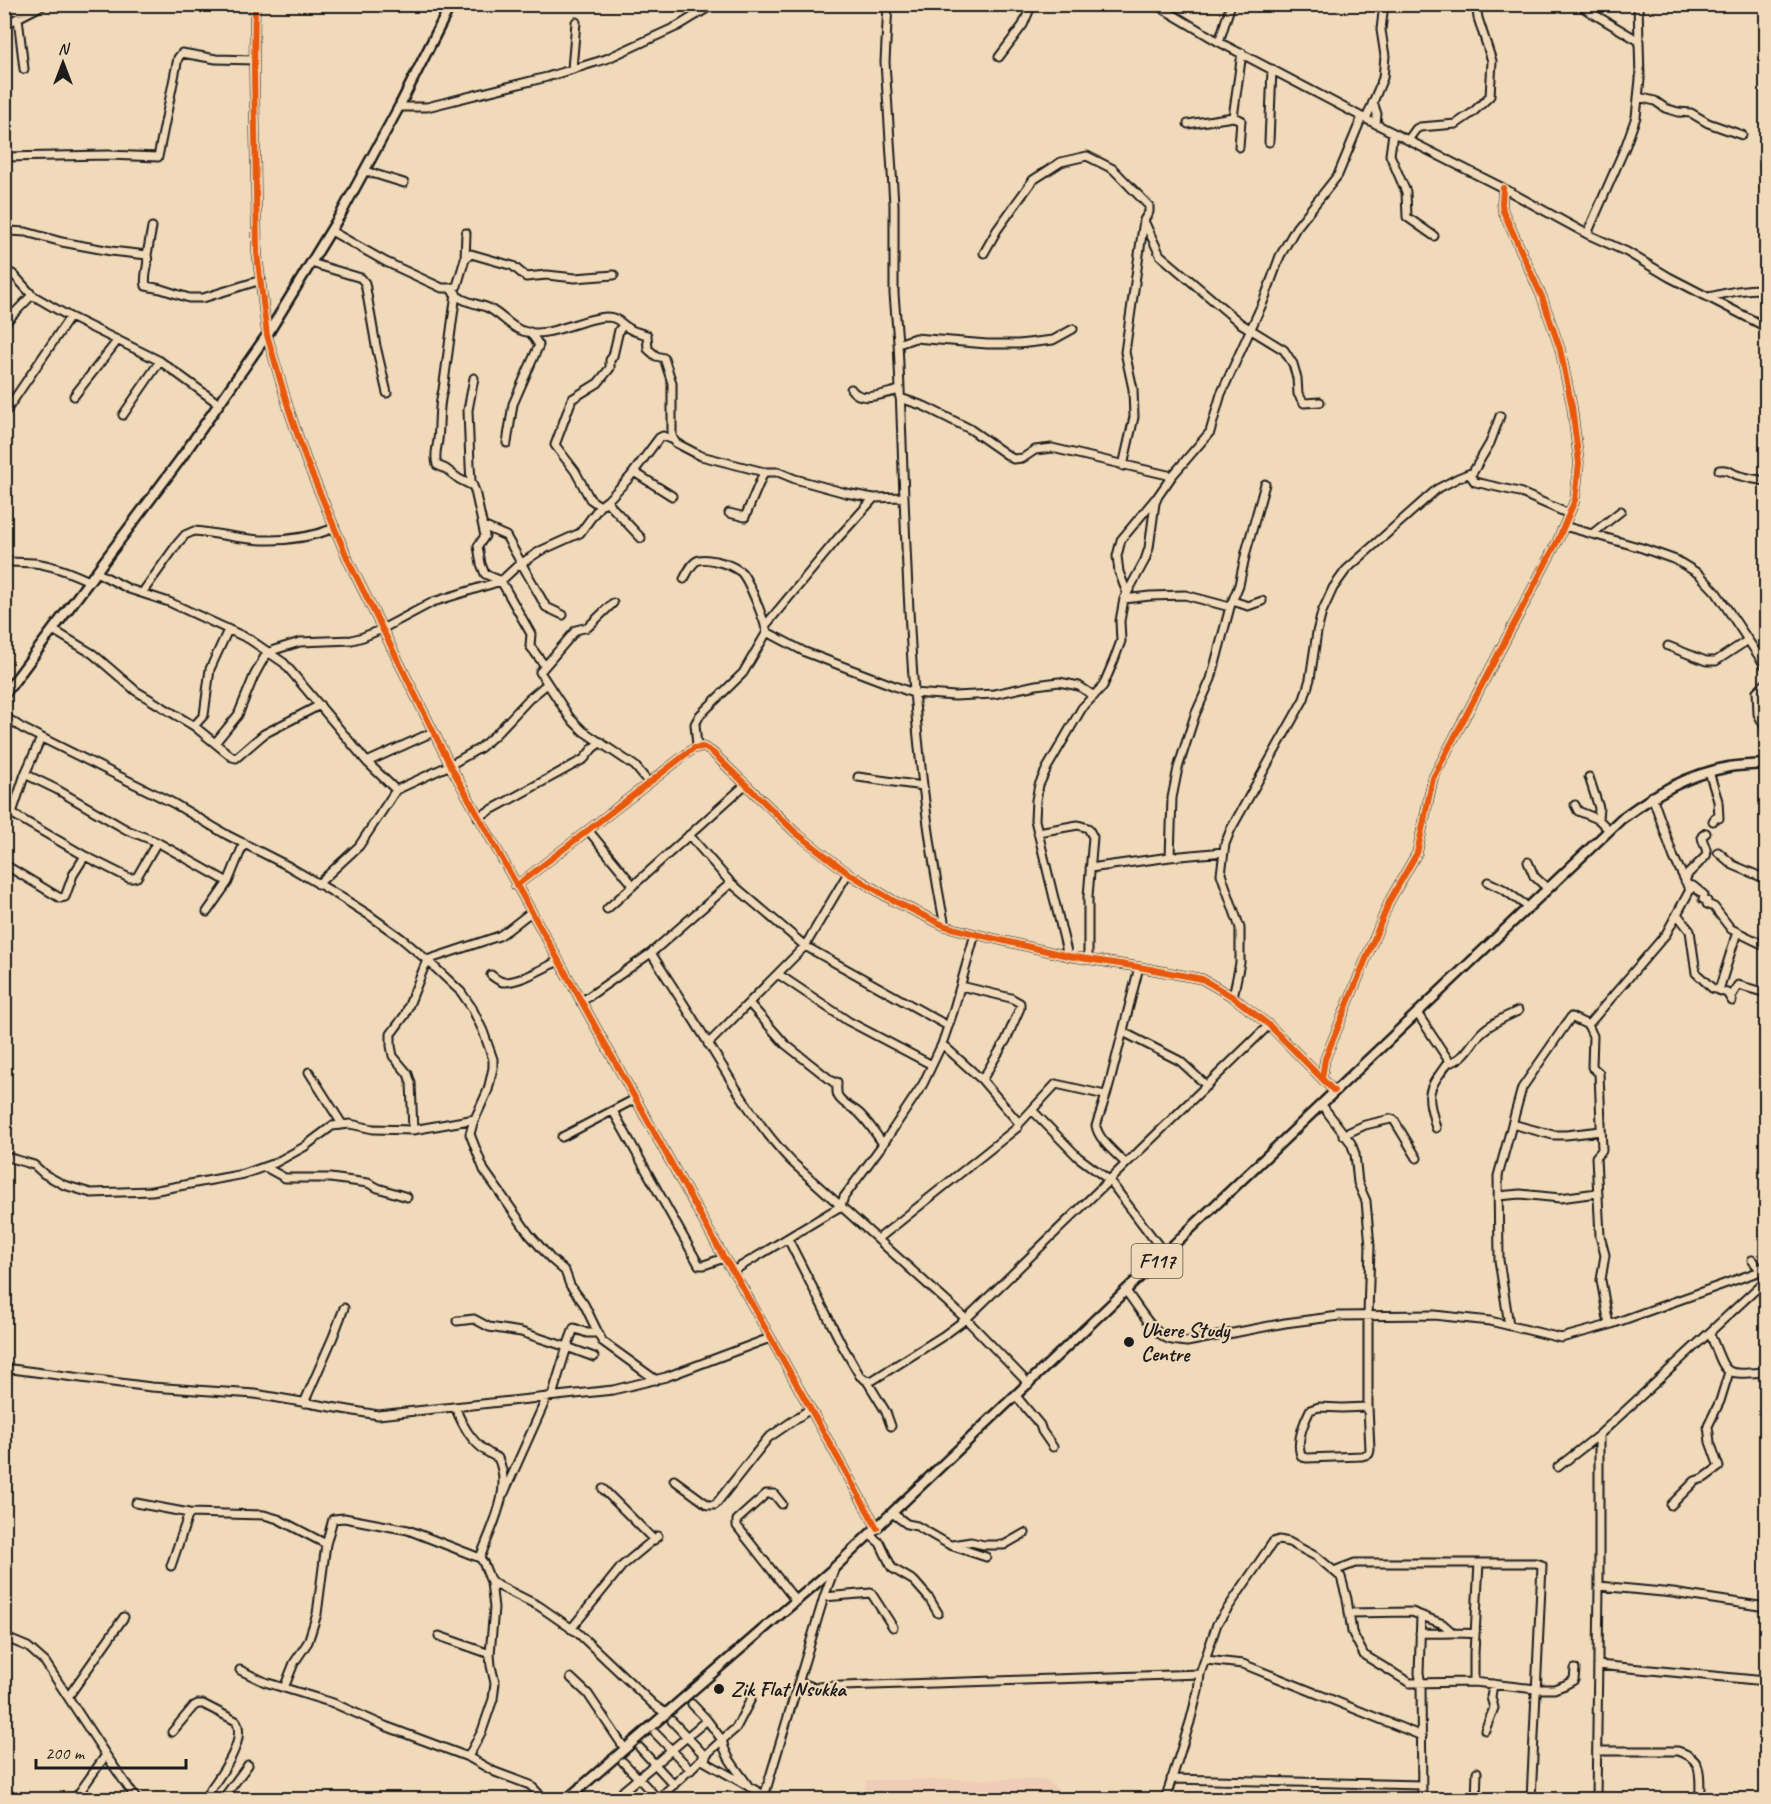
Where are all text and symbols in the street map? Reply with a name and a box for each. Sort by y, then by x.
north arrow [33,33,93,93]
text: N [58,39,71,59]
road number: F117 [1132,1244,1182,1278]
place label: Uhere Study Centre [1141,1317,1231,1367]
marker: Uhere Study Centre [1122,1335,1136,1349]
place label: Zik Flat Nsukka [731,1676,847,1702]
marker: Zik Flat Nsukka [712,1682,726,1696]
scale bar [36,1732,186,1770]
text: 200 m [45,1742,86,1764]

